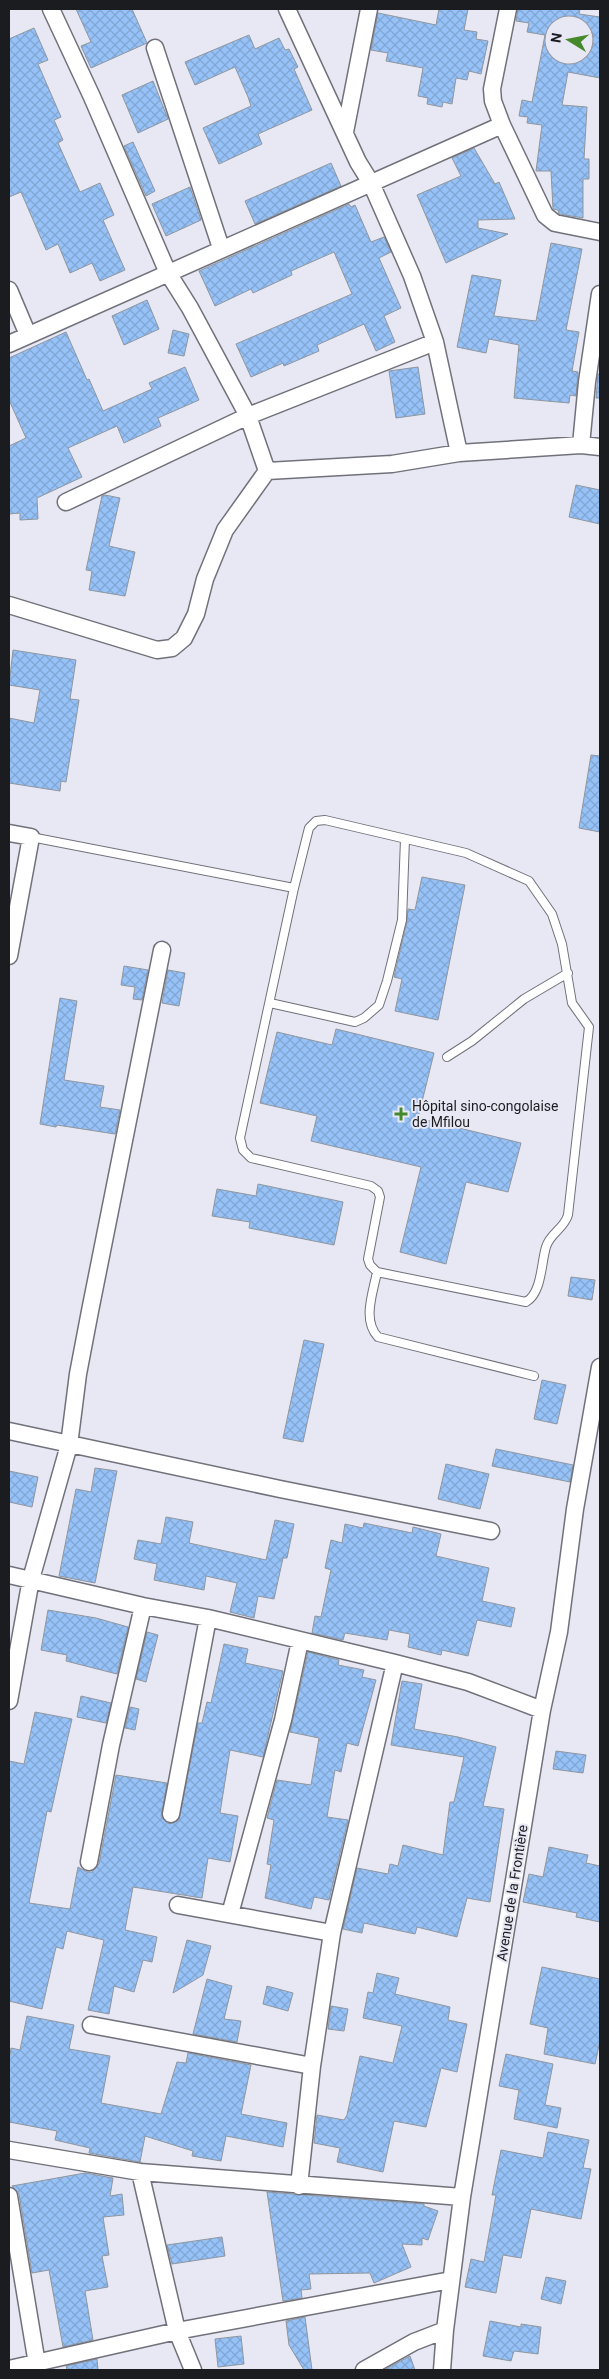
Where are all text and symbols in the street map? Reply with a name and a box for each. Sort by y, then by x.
north arrow [544,15,594,65]
text: N [547,31,565,44]
place label: Hôpital sino-congolaise de Mfilou [412,1098,559,1130]
marker: Hôpital sino-congolaise de Mfilou [394,1107,408,1121]
street label: Avenue de la Frontière [493,1824,531,1962]

